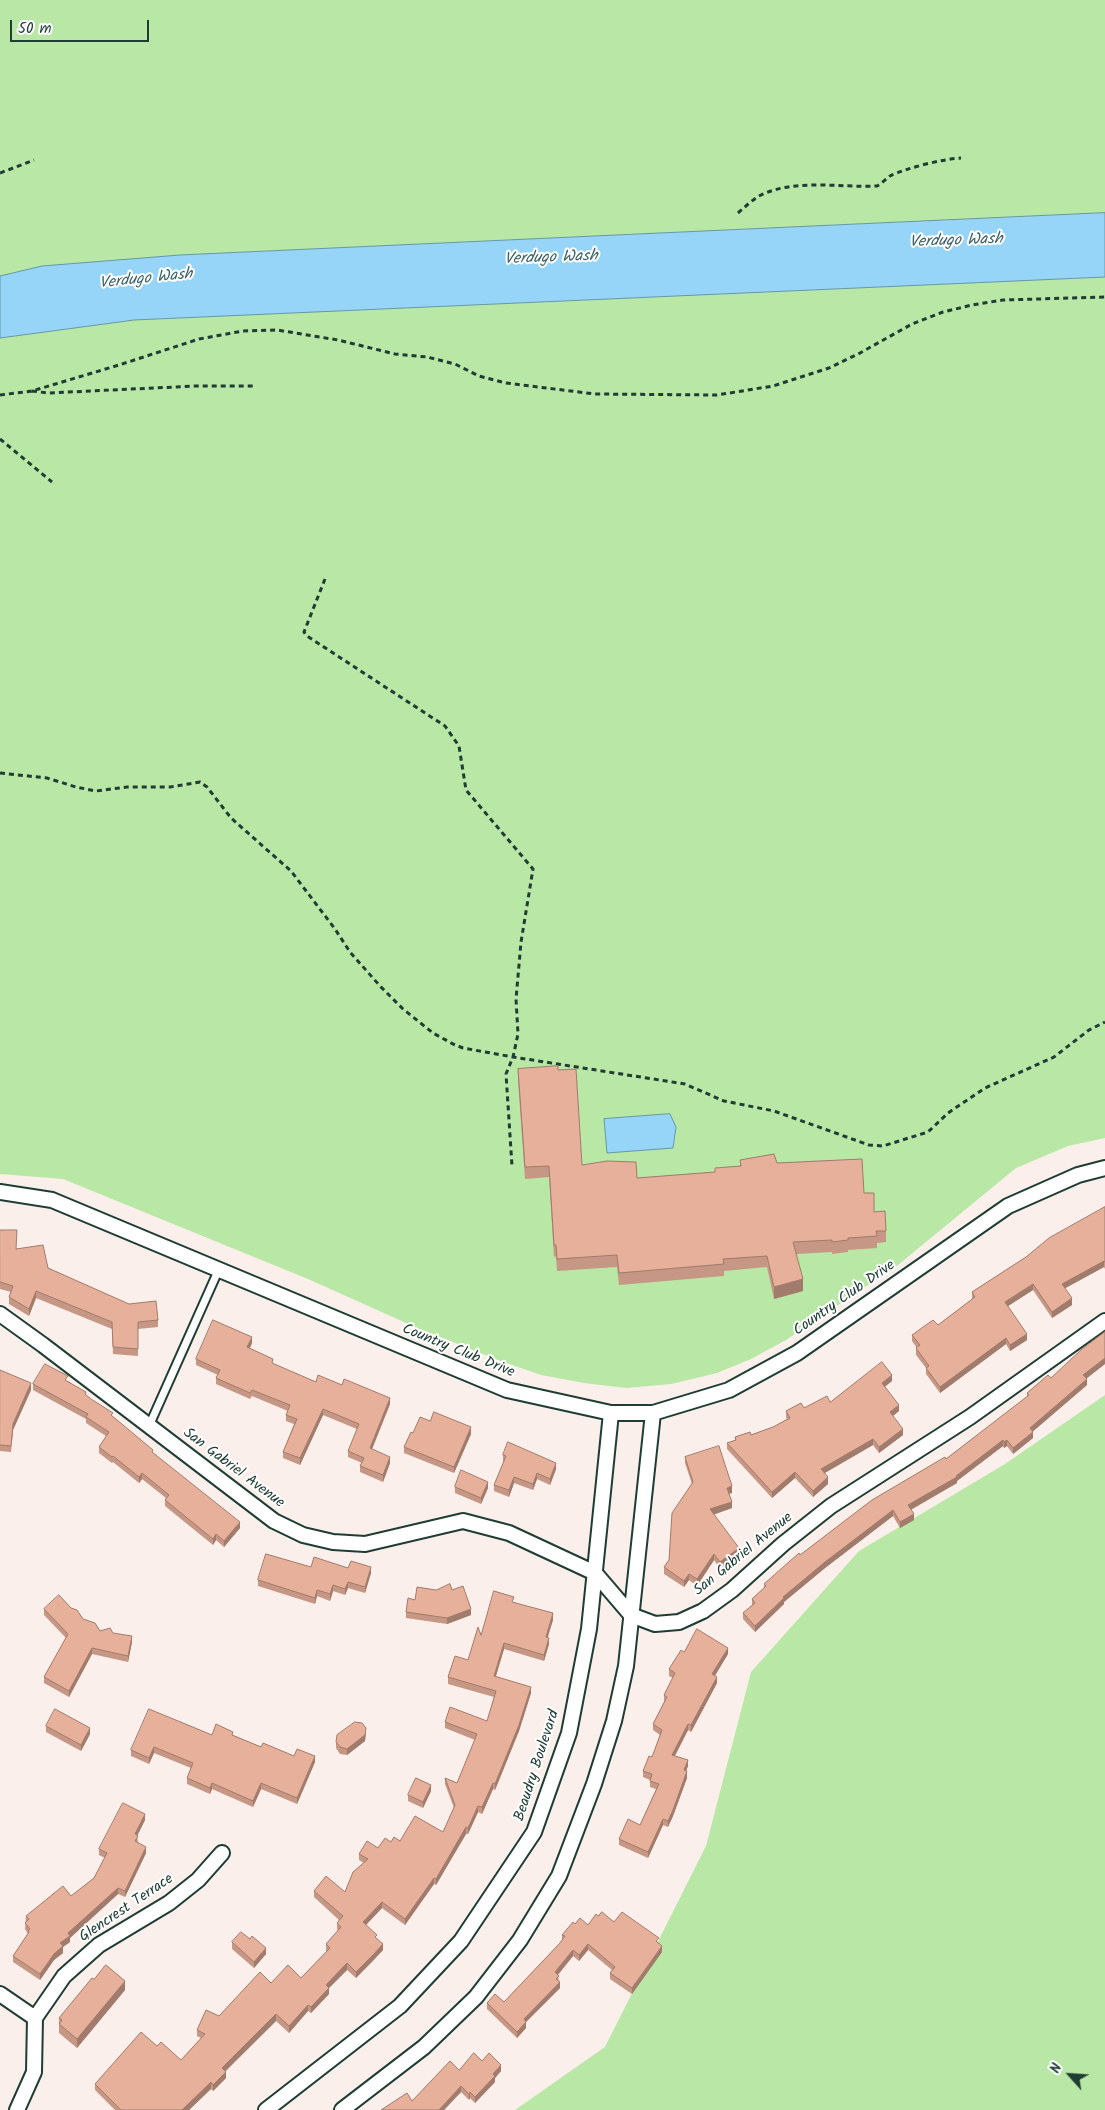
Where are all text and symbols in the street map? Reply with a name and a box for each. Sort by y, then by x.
scale bar [12,10,151,42]
text: 50 m [18,17,52,41]
water label: Verdugo Wash [909,231,1003,253]
water label: Verdugo Wash [504,248,598,270]
water label: Verdugo Wash [99,266,193,294]
street label: Country Club Drive [791,1257,899,1341]
street label: Country Club Drive [399,1321,517,1383]
street label: San Gabriel Avenue [179,1425,287,1513]
street label: San Gabriel Avenue [691,1510,797,1600]
street label: Beaudry Boulevard [512,1708,564,1824]
street label: Glencrest Terrace [77,1871,177,1947]
north arrow [1045,2050,1095,2100]
text: N [1045,2060,1068,2077]

